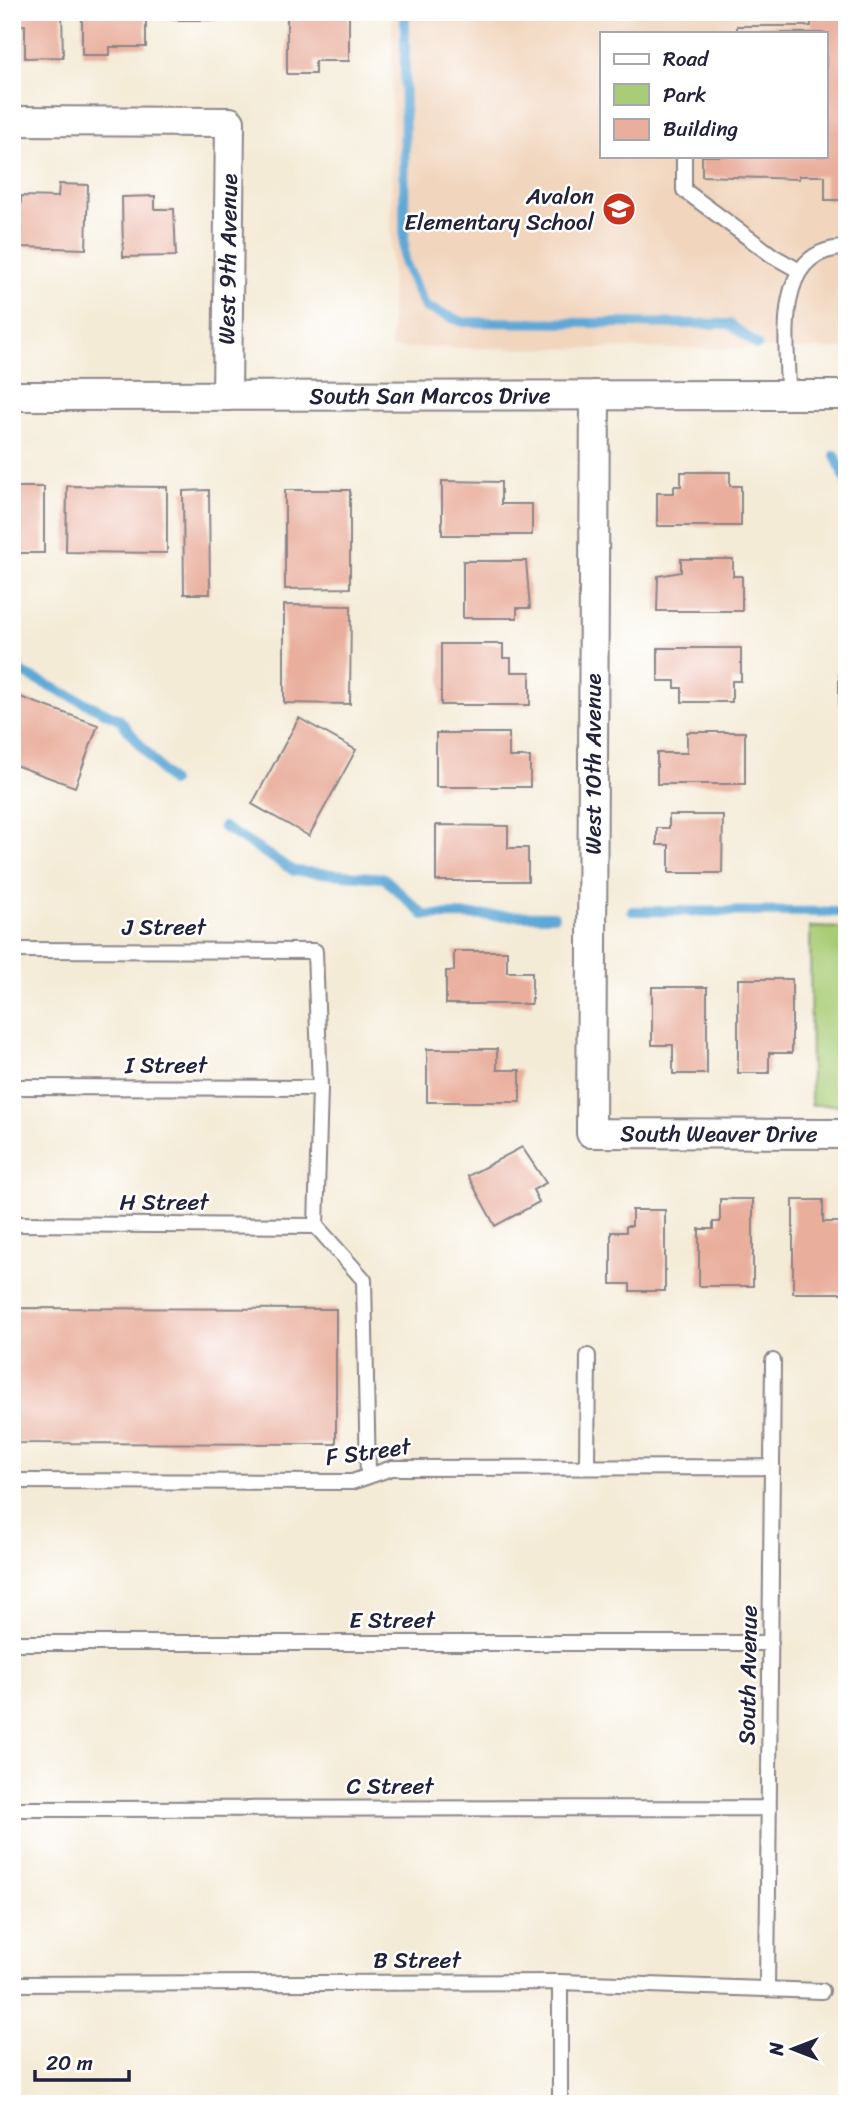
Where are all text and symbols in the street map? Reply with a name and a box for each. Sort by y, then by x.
legend [600,32,828,158]
text: Road [663,40,710,78]
text: Park [663,76,706,114]
text: Building [663,110,739,148]
street label: West 9th Avenue [206,173,250,345]
place label: Avalon Elementary School [404,176,595,243]
school or university icon: Avalon Elementary School [600,190,638,228]
street label: South San Marcos Drive [309,375,551,416]
street label: West 10th Avenue [573,673,614,855]
street label: J Street [121,907,208,948]
street label: I Street [124,1045,209,1086]
street label: South Weaver Drive [620,1113,818,1154]
street label: H Street [119,1182,210,1223]
street label: F Street [323,1426,415,1478]
street label: E Street [349,1600,437,1641]
street label: South Avenue [726,1605,770,1745]
street label: C Street [346,1766,435,1807]
street label: B Street [373,1940,462,1981]
north arrow [758,2014,828,2084]
scale bar [35,2039,130,2083]
text: N [760,2042,793,2057]
text: 20 m [46,2044,93,2082]

